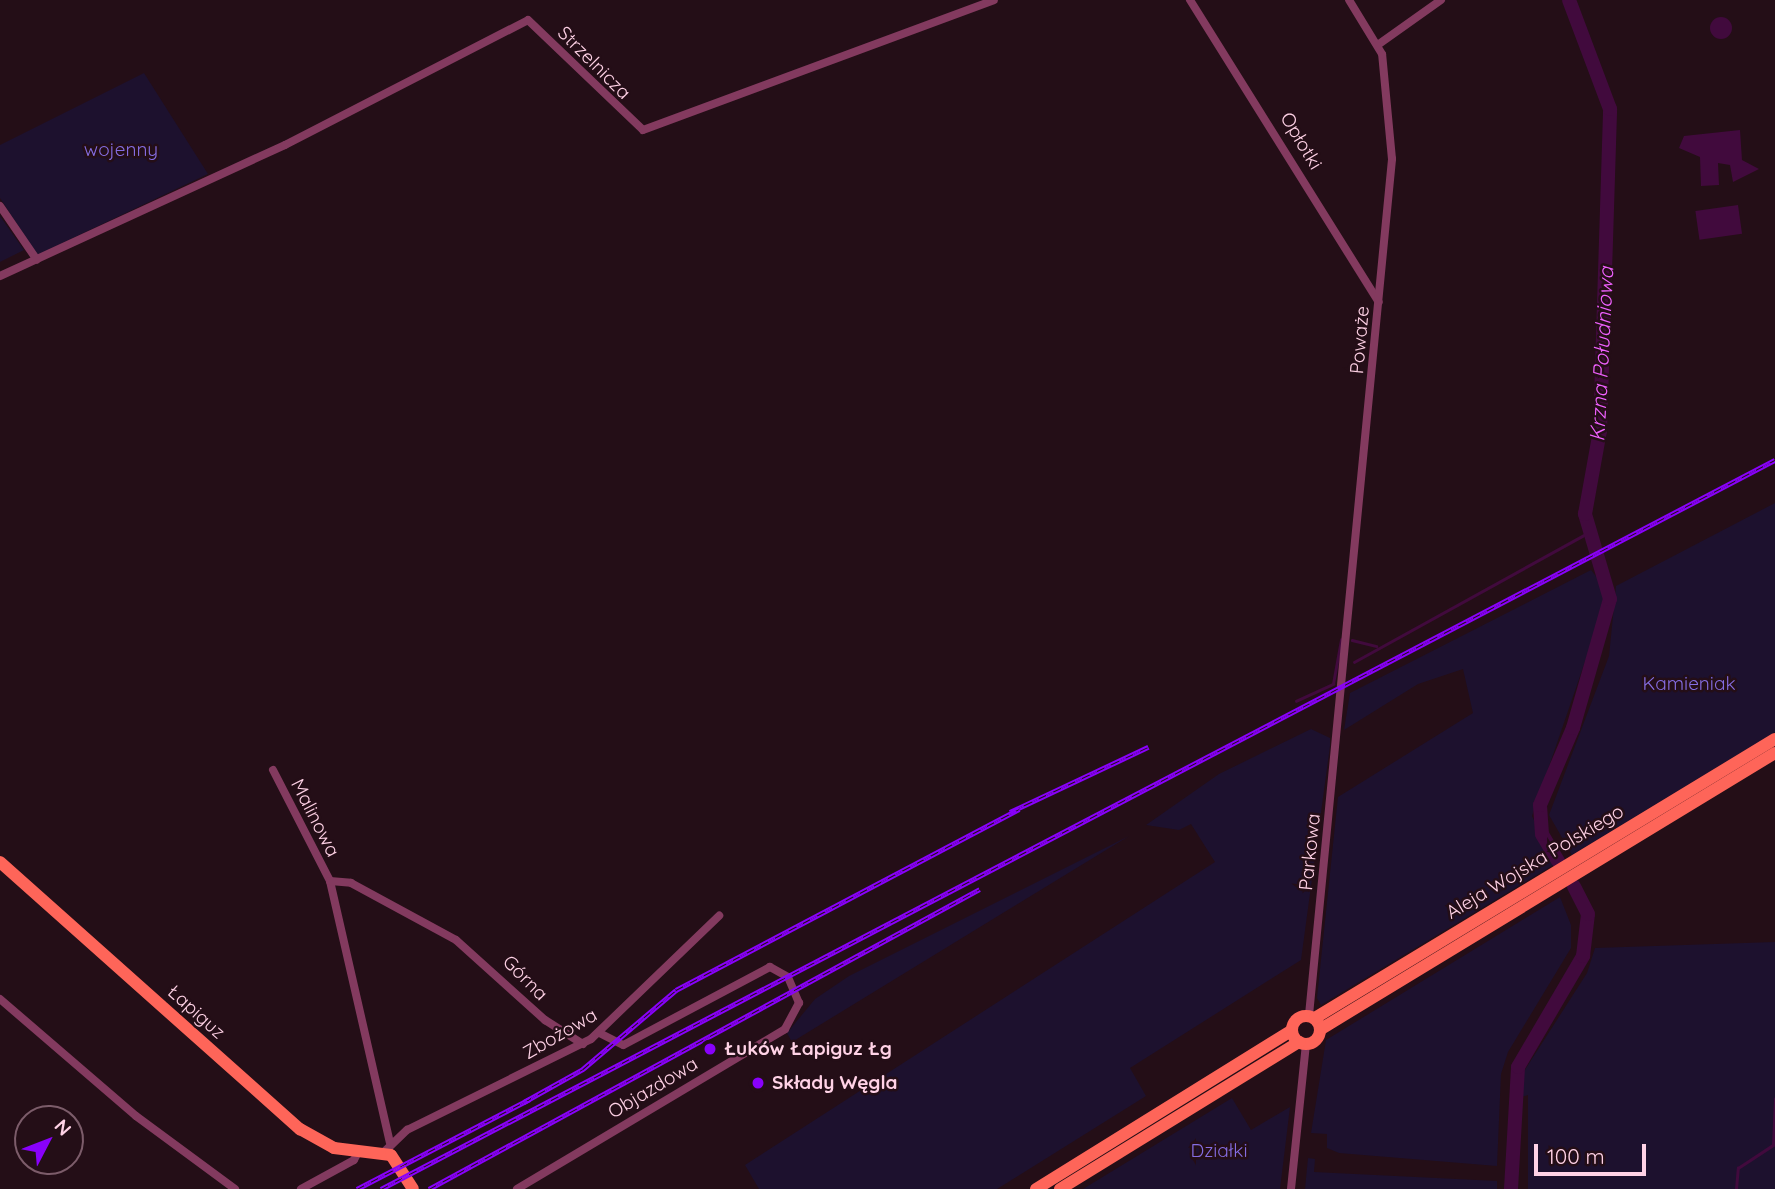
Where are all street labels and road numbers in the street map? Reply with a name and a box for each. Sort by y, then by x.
street label: Strzelnicza [553,22,635,104]
street label: Opłotki [1275,108,1327,174]
street label: Poważe [1346,305,1374,375]
street label: Malinowa [286,775,344,861]
street label: Aleja Wojska Polskiego [1442,800,1628,924]
street label: Parkowa [1295,812,1325,892]
street label: Górna [498,951,552,1005]
street label: Łapiguz [162,980,230,1044]
street label: Zbożowa [519,1004,601,1064]
street label: Objazdowa [604,1052,702,1124]

